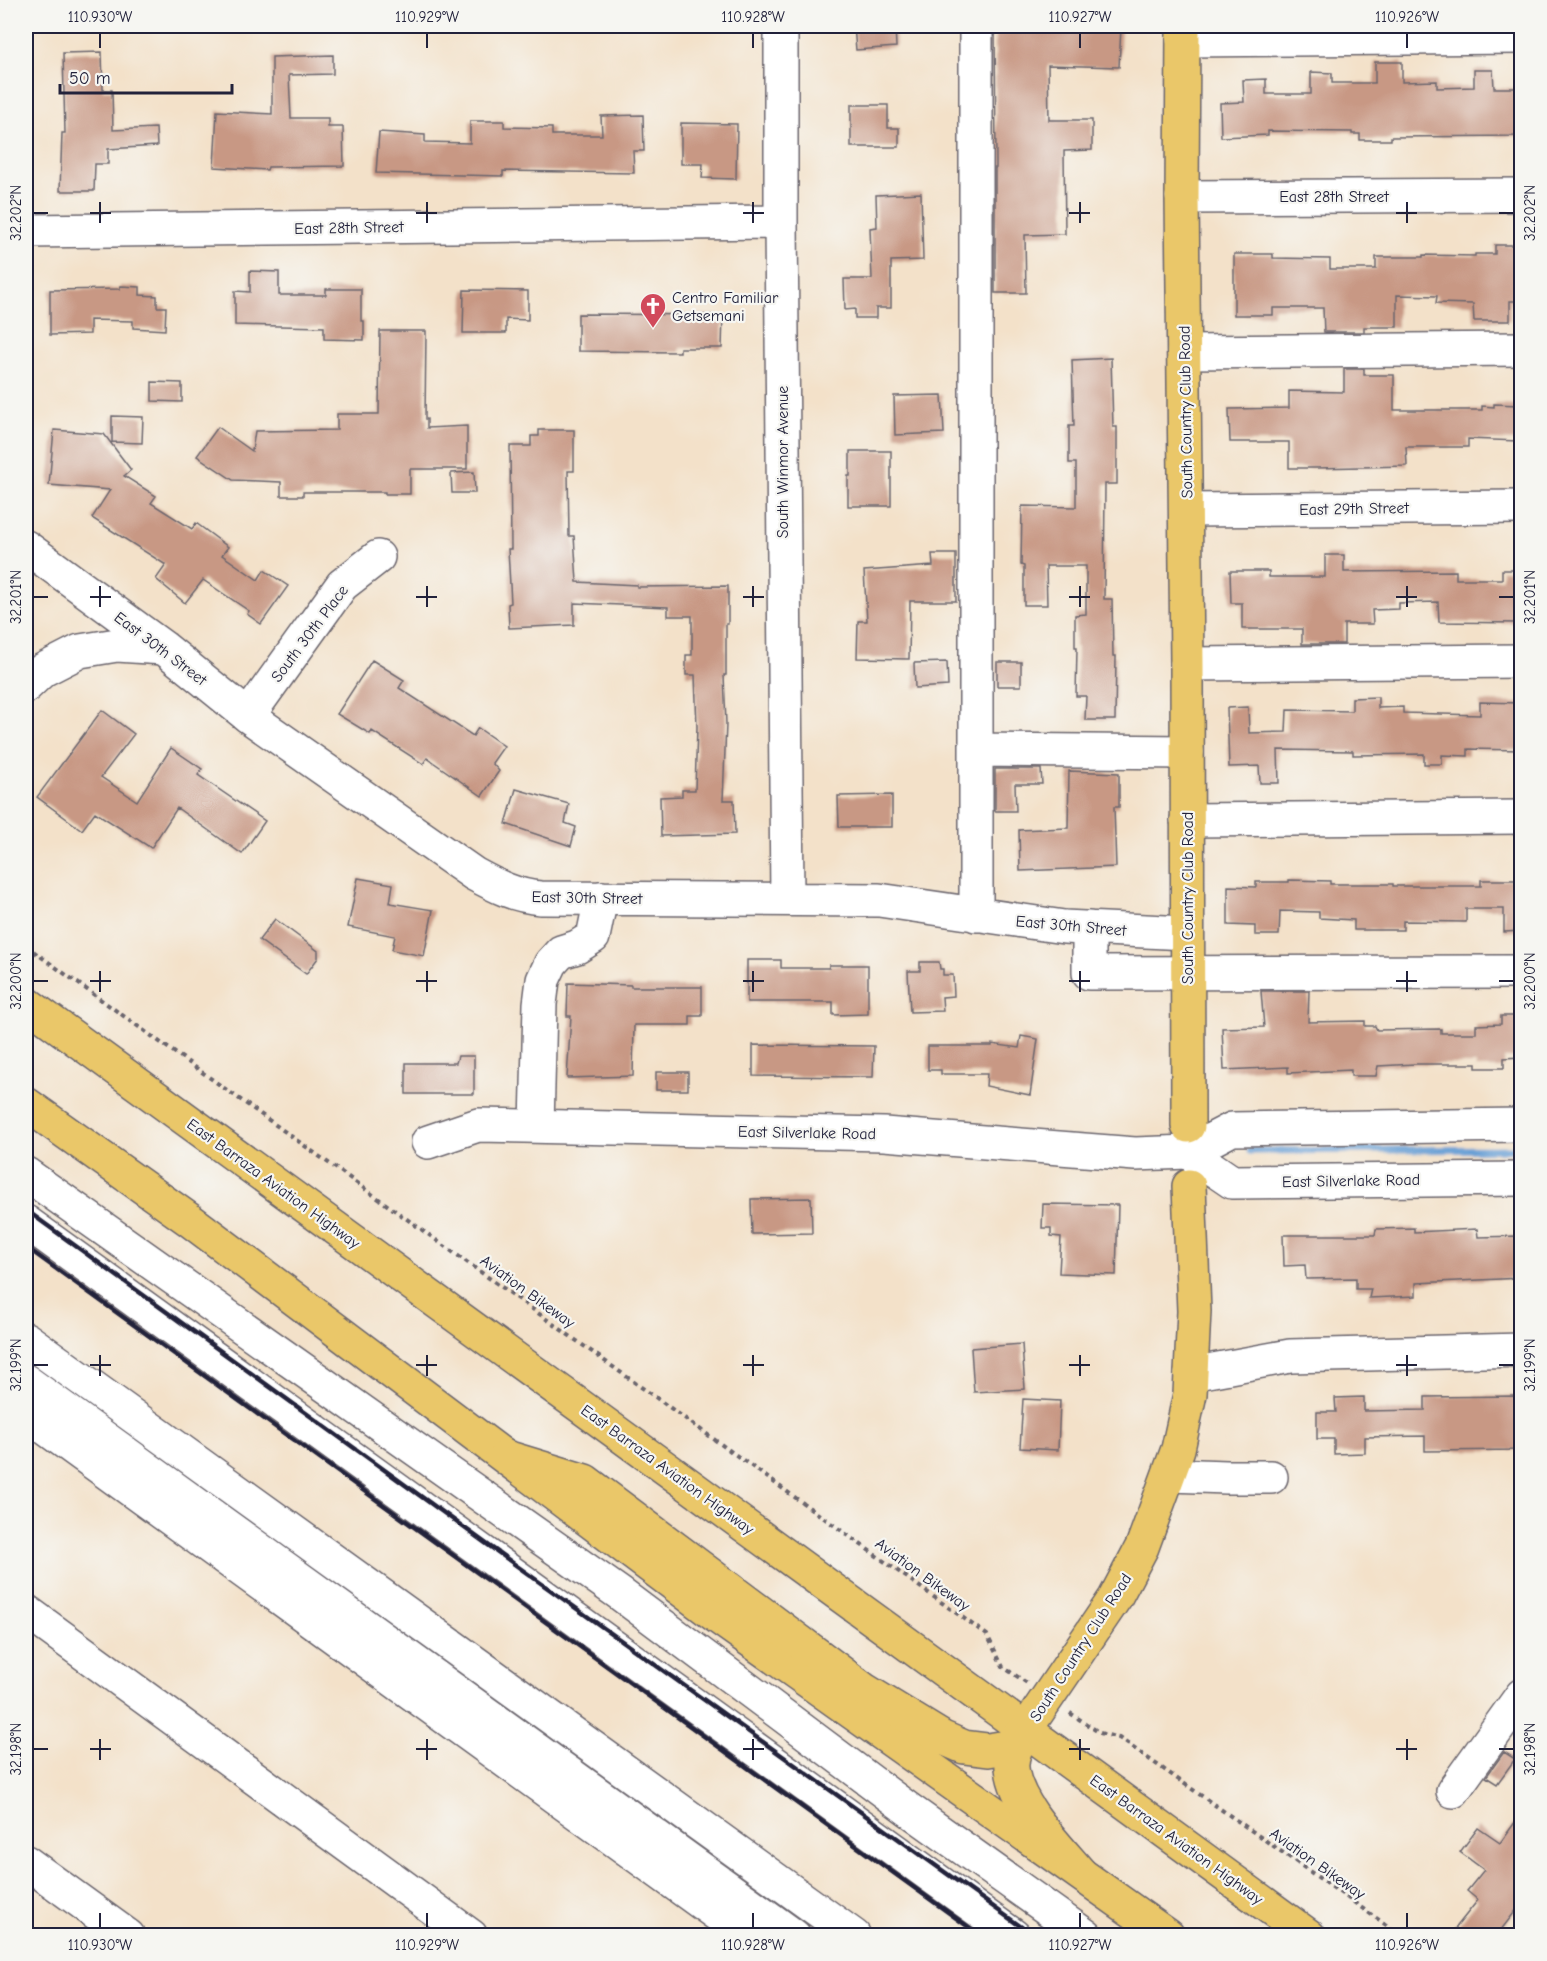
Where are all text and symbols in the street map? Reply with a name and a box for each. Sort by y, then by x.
text: 110.930°W [68,8,132,26]
text: 110.929°W [395,8,459,26]
text: 110.928°W [721,8,785,26]
text: 110.927°W [1049,8,1111,26]
text: 110.926°W [1375,8,1439,26]
scale bar [60,57,232,95]
text: 50 m [69,68,111,89]
text: 32.202°N [7,185,25,241]
text: 32.202°N [1521,185,1539,241]
street label: East 28th Street [1279,188,1389,206]
street label: East 28th Street [294,218,404,238]
place label: Centro Familiar Getsemani [672,289,779,325]
church icon: Centro Familiar Getsemani [638,291,668,329]
street label: South Country Club Road [1175,326,1197,498]
street label: South Winmor Avenue [774,386,792,538]
street label: East 29th Street [1299,499,1410,519]
text: 32.201°N [7,570,25,624]
text: 32.201°N [1521,570,1539,624]
street label: South 30th Place [267,582,352,686]
street label: East 30th Street [111,608,210,690]
street label: South Country Club Road [1179,812,1197,984]
street label: East 30th Street [531,888,643,908]
street label: East 30th Street [1015,912,1127,940]
text: 32.200°N [7,952,25,1010]
text: 32.200°N [1521,952,1539,1010]
street label: East Barraza Aviation Highway [184,1115,364,1253]
street label: East Silverlake Road [738,1123,876,1143]
street label: East Silverlake Road [1282,1171,1420,1191]
street label: Aviation Bikeway [477,1251,579,1333]
text: 32.199°N [7,1338,25,1392]
text: 32.199°N [1521,1338,1539,1392]
street label: East Barraza Aviation Highway [578,1401,758,1539]
street label: Aviation Bikeway [872,1534,974,1616]
street label: South Country Club Road [1026,1570,1135,1725]
text: 32.198°N [7,1723,25,1775]
text: 32.198°N [1521,1723,1539,1775]
street label: East Barraza Aviation Highway [1087,1771,1267,1909]
street label: Aviation Bikeway [1266,1824,1369,1904]
text: 110.930°W [68,1936,132,1954]
text: 110.929°W [395,1936,459,1954]
text: 110.928°W [721,1936,785,1954]
text: 110.927°W [1049,1936,1111,1954]
text: 110.926°W [1375,1936,1439,1954]

